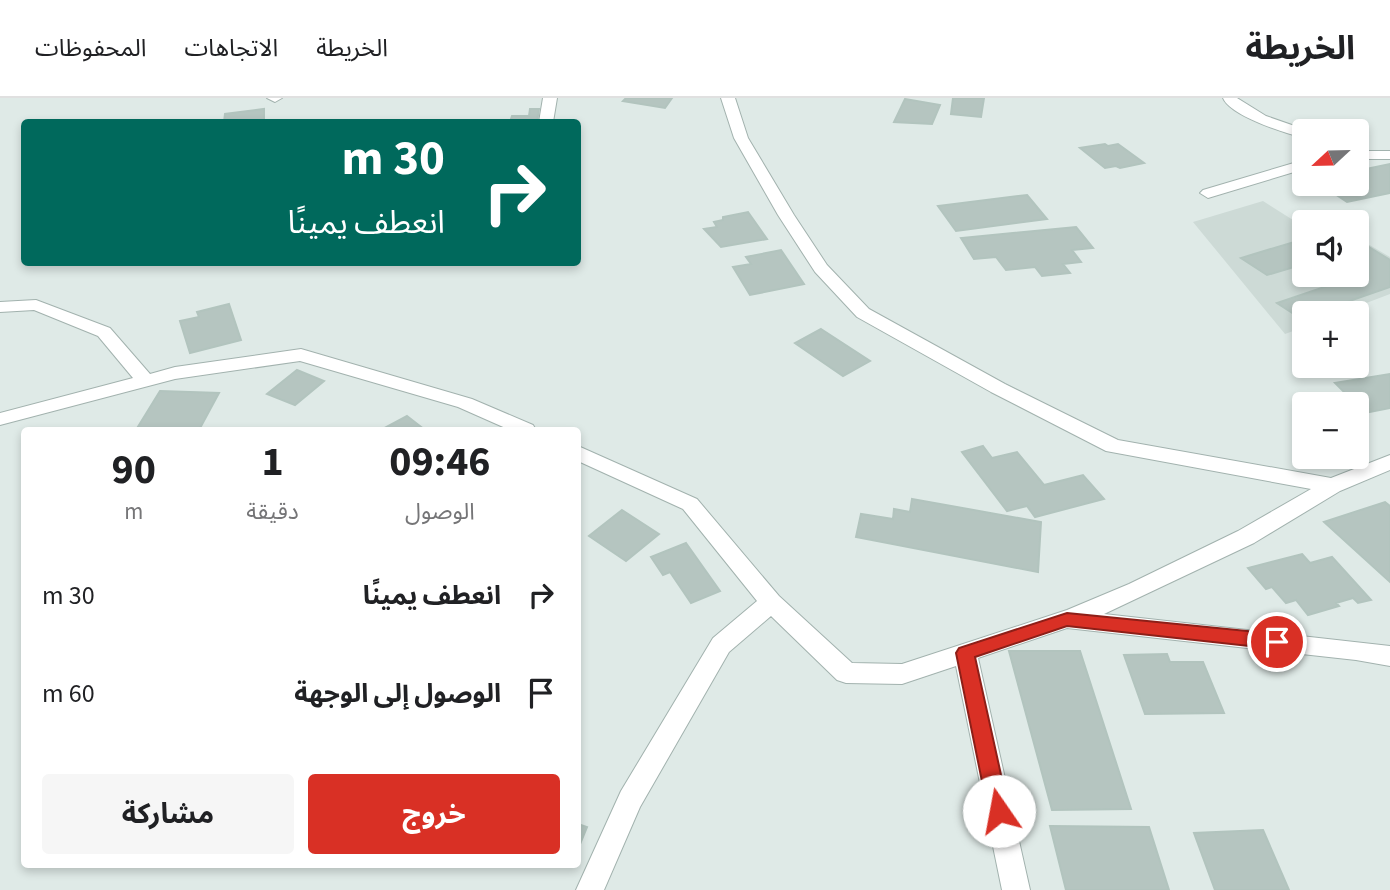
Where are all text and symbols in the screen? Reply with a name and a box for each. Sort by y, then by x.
text: الخريطة [1245,25,1355,72]
text: المحفوظات [35,31,146,66]
text: الاتجاهات [184,31,278,66]
text: الخريطة [316,31,388,66]
north arrow [1292,119,1368,196]
map controls [1292,119,1369,469]
text: 30 m [341,124,445,194]
icon: right [469,147,560,238]
text: انعطف يمينًا [288,200,445,246]
button: sound [1292,210,1369,287]
button: + [1292,301,1369,378]
button: − [1292,392,1369,469]
text: 1 [261,432,284,492]
text: 09:46 [389,432,491,492]
text: 90 [112,440,156,500]
text: m [124,495,143,528]
text: دقيقة [246,495,299,528]
text: الوصول [405,495,475,528]
icon: right [522,576,560,614]
text: 30 m [42,577,95,614]
text: انعطف يمينًا [363,577,501,614]
pin [1247,612,1307,672]
icon: arrive [1258,623,1296,661]
icon: arrive [522,674,560,712]
text: 60 m [42,675,95,712]
text: الوصول إلى الوجهة [294,675,501,712]
button: مشاركة [42,774,294,854]
button: خروج [308,774,560,854]
position arrow [962,774,1036,848]

